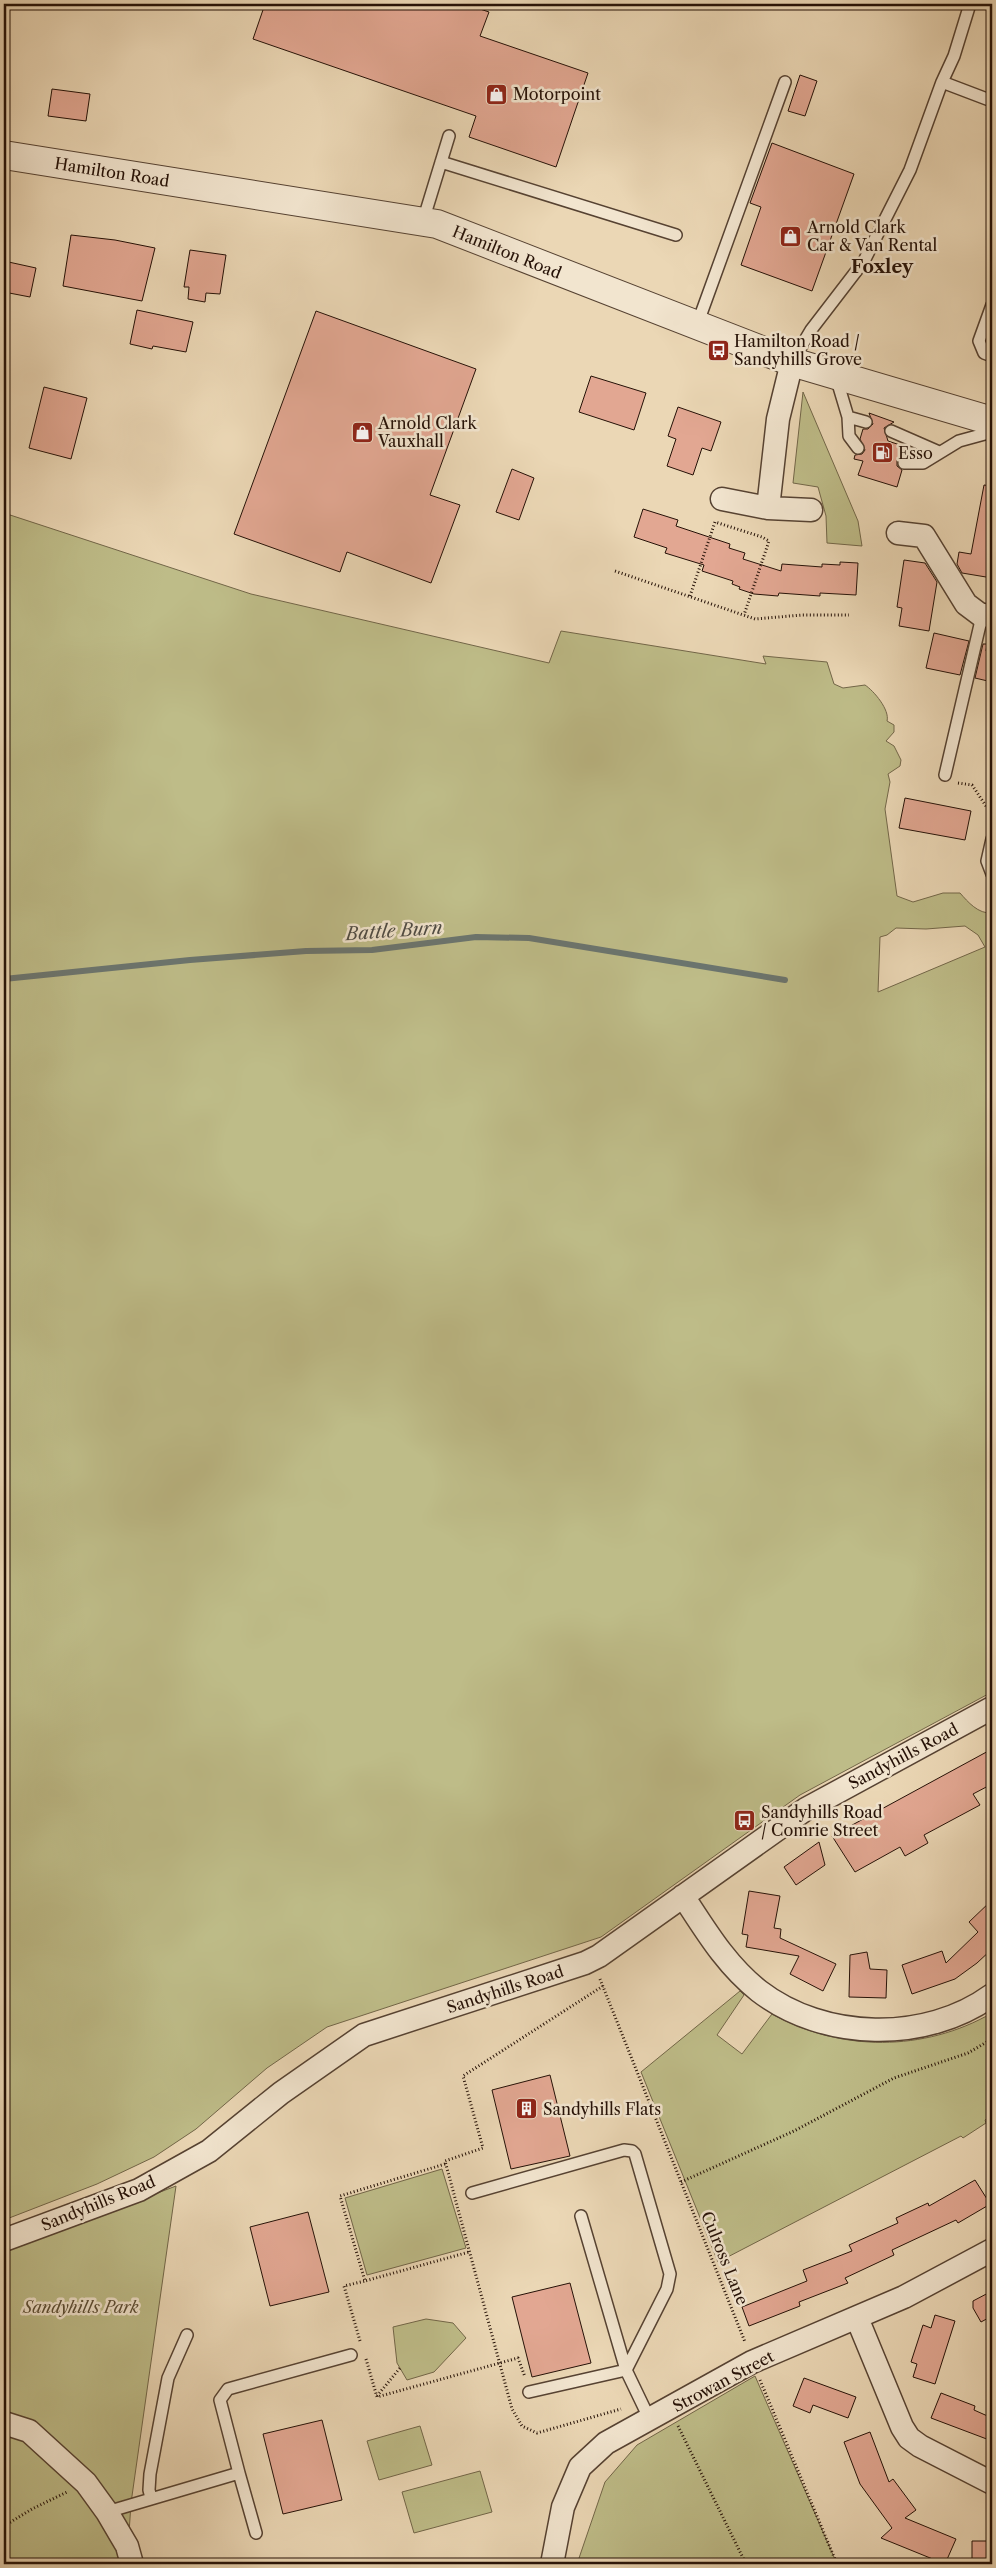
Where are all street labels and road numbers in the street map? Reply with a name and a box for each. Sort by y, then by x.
street label: Hamilton Road [53,153,171,191]
street label: Hamilton Road [450,221,565,283]
street label: Sandyhills Road [845,1719,962,1793]
street label: Sandyhills Road [444,1961,566,2017]
street label: Sandyhills Road [38,2171,158,2235]
street label: Culross Lane [697,2208,753,2308]
street label: Strowan Street [669,2346,777,2416]

